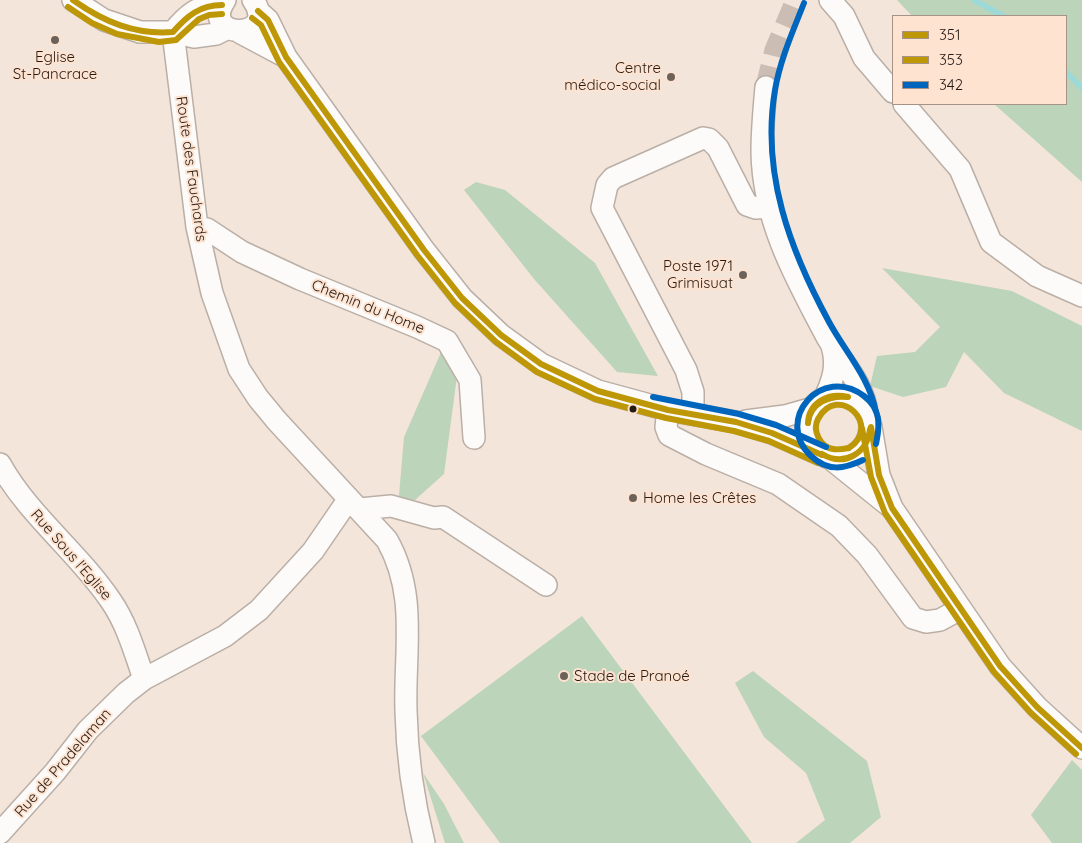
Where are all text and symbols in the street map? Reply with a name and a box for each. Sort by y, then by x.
legend [892,15,1067,105]
text: 351 [939,25,961,44]
marker: Eglise St-Pancrace [49,34,61,46]
place label: Eglise St-Pancrace [13,48,97,83]
text: 353 [939,50,963,69]
place label: Centre médico-social [564,59,661,94]
marker: Centre médico-social [665,71,677,83]
text: 342 [939,75,963,94]
street label: Route des Fauchards [172,95,210,243]
place label: Poste 1971 Grimisuat [663,257,733,292]
marker: Poste 1971 Grimisuat [737,269,749,281]
street label: Chemin du Home [309,276,427,338]
unlabelled marker [628,404,638,414]
place label: Home les Crêtes [643,489,756,507]
marker: Home les Crêtes [627,492,639,504]
street label: Rue Sous l'Eglise [27,506,115,604]
place label: Stade de Pranoé [574,667,690,685]
marker: Stade de Pranoé [558,670,570,682]
street label: Rue de Pradelaman [11,705,115,821]

